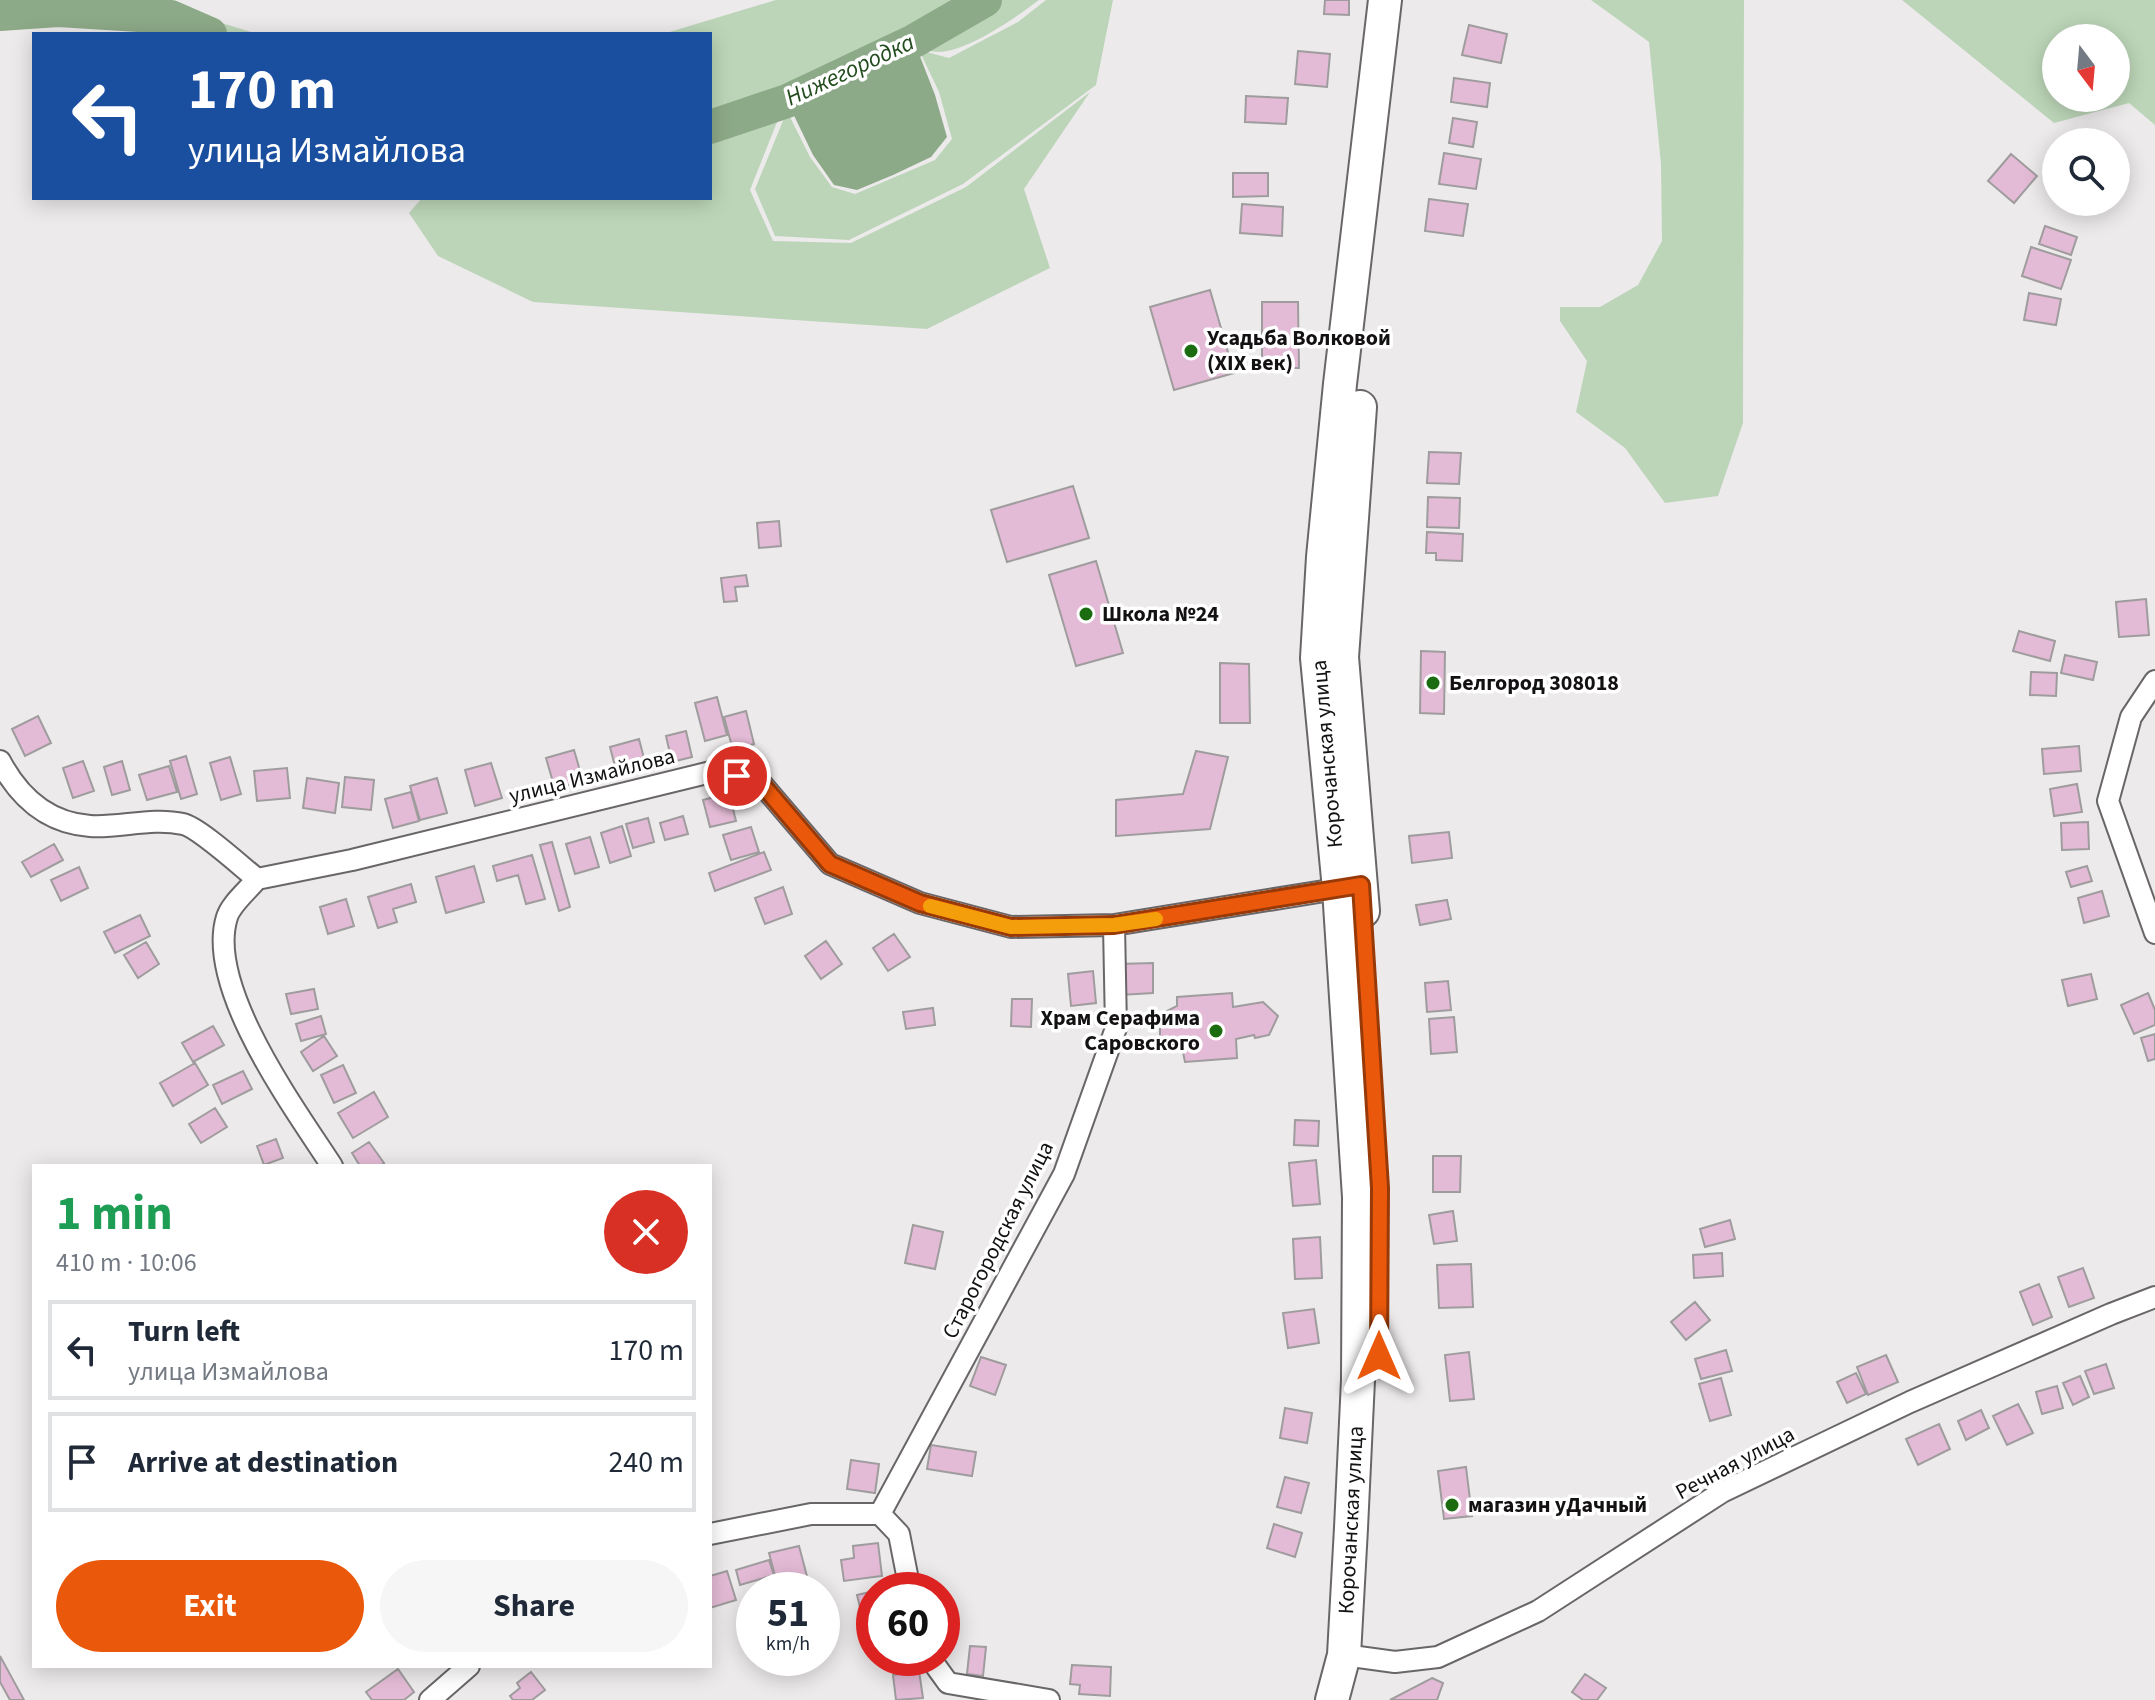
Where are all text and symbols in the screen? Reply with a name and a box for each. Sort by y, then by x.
north arrow [2042,24,2130,112]
map controls [2042,24,2130,216]
water label: Нижегородка [780,25,920,115]
text: 170 m [188,51,336,130]
icon: left [56,64,160,168]
text: улица Измайлова [188,125,466,176]
button: search [2042,128,2130,216]
place label: Усадьба Волковой (XIX век) [1207,322,1391,379]
marker: Усадьба Волковой (XIX век) [1182,342,1200,360]
place label: Школа №24 [1102,598,1219,630]
marker: Школа №24 [1077,605,1095,623]
street label: Корочанская улица [1303,659,1351,849]
place label: Белгород 308018 [1449,667,1619,699]
marker: Белгород 308018 [1424,674,1442,692]
street label: улица Измайлова [506,740,678,812]
pin [703,742,771,810]
icon: arrive [715,754,759,798]
place label: Храм Серафима Саровского [1040,1002,1200,1059]
marker: Храм Серафима Саровского [1207,1022,1225,1040]
street label: Старогородская улица [934,1136,1062,1344]
text: 1 min [56,1180,173,1248]
button: close [604,1190,688,1274]
text: 410 m · 10:06 [56,1244,197,1281]
text: Turn left [128,1310,240,1353]
position arrow [1337,1314,1421,1398]
icon: left [60,1328,104,1372]
text: 170 m [608,1329,684,1372]
text: улица Измайлова [128,1353,329,1390]
street label: Речная улица [1670,1418,1800,1508]
street label: Корочанская улица [1330,1425,1372,1615]
icon: arrive [60,1440,104,1484]
text: Arrive at destination [128,1441,398,1484]
text: 240 m [608,1441,684,1484]
place label: магазин уДачный [1468,1489,1647,1521]
marker: магазин уДачный [1443,1496,1461,1514]
button: Exit [56,1560,364,1652]
button: Share [380,1560,688,1652]
speed limit sign: 60 [856,1572,960,1676]
text: 51 [767,1585,809,1642]
text: km/h [766,1630,810,1658]

